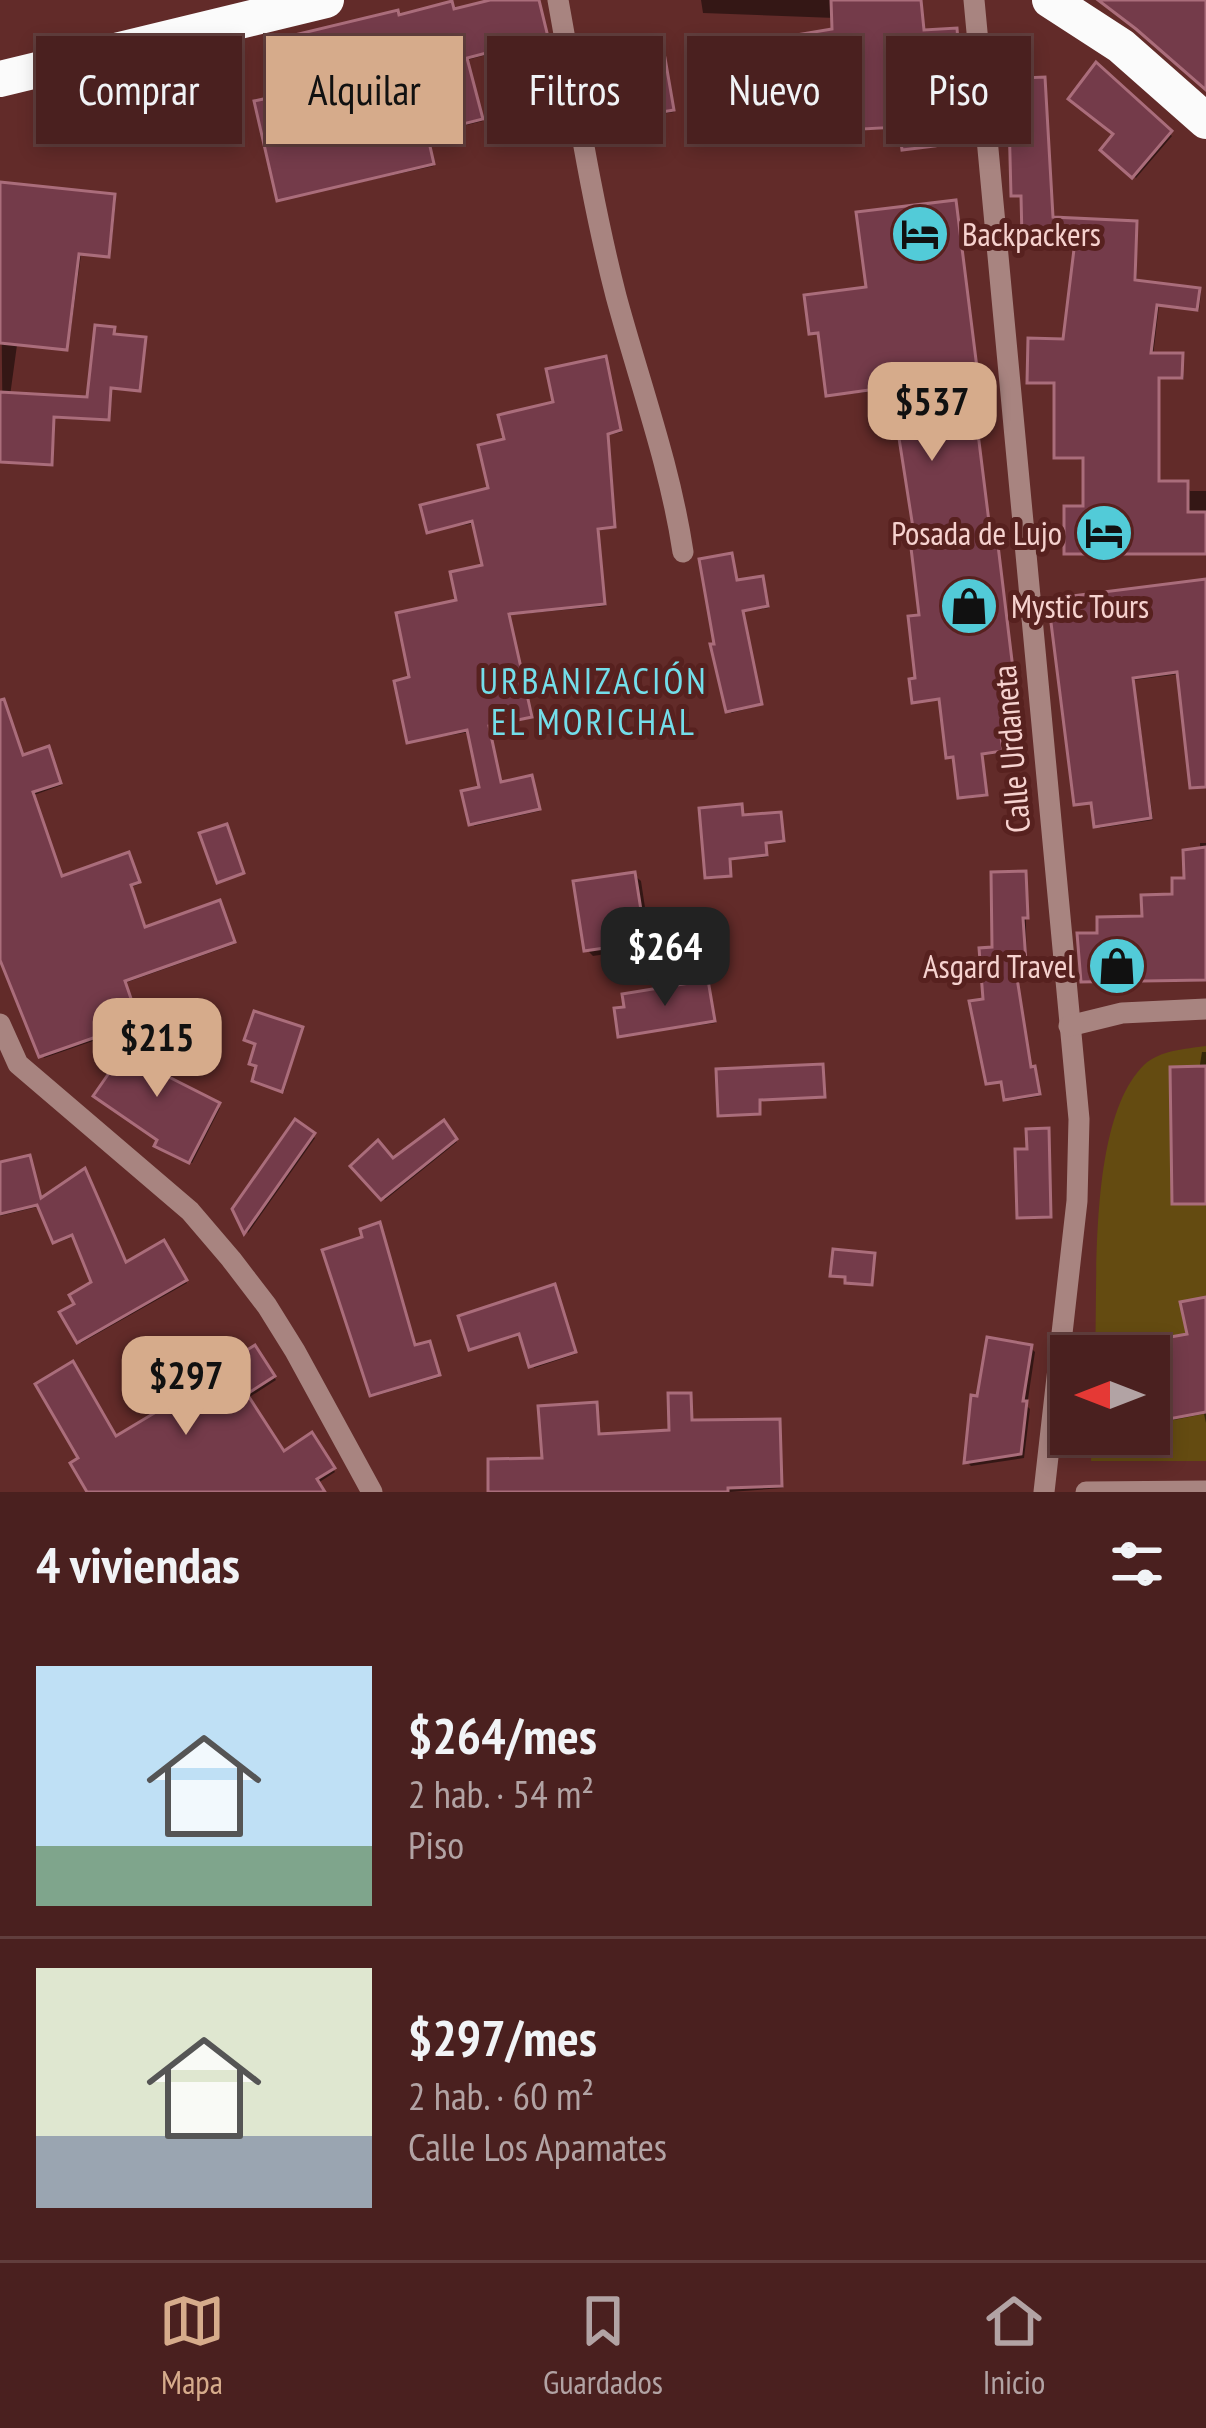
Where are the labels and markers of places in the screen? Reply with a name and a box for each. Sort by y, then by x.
hotel icon: Backpackers [889,203,951,265]
place label: Backpackers [962,212,1101,255]
pin: $537 [861,362,1003,464]
hotel icon: Posada de Lujo [1073,502,1135,564]
place label: Posada de Lujo [891,511,1062,554]
shop icon: Mystic Tours [938,575,1000,637]
place label: Mystic Tours [1011,584,1149,627]
pin: $264 [594,907,736,1009]
shop icon: Asgard Travel [1086,935,1148,997]
place label: Asgard Travel [923,944,1075,987]
pin: $215 [86,998,228,1100]
pin: $297 [115,1336,257,1438]

